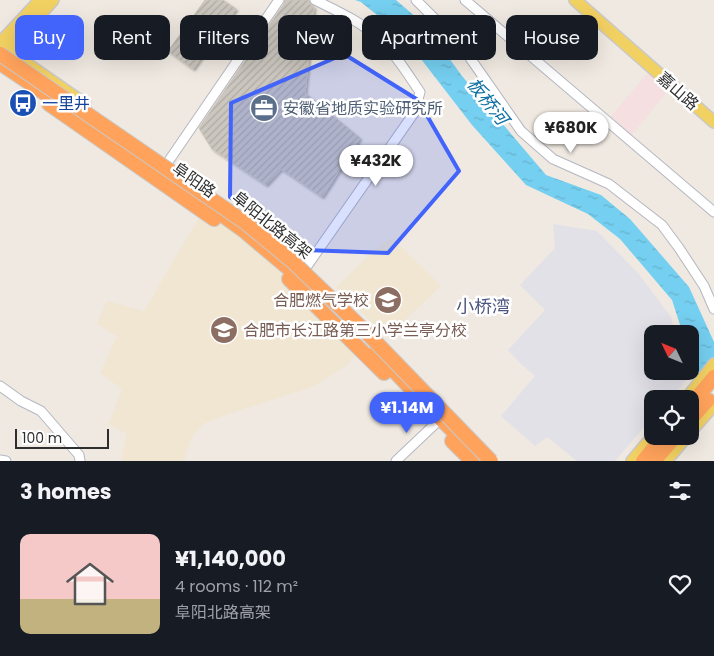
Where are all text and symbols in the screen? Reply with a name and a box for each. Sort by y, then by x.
chip: Buy [15,15,84,60]
chip: Rent [94,15,170,60]
chip: Filters [180,15,268,60]
chip: New [278,15,352,60]
chip: Apartment [362,15,496,60]
chip: House [506,15,598,60]
street label: 嘉山路 [652,67,704,115]
water label: 板桥河 [462,72,516,132]
bus stop icon: 一里井 [8,88,38,118]
place label: 一里井 [42,92,90,115]
office icon: 安徽省地质实验研究所 [249,93,279,123]
place label: 安徽省地质实验研究所 [283,97,443,120]
pin: ¥680K [536,112,606,154]
text: ¥680K [545,116,597,139]
pin: ¥432K [341,144,411,187]
text: ¥432K [350,149,402,172]
street label: 阜阳路 [168,157,220,203]
street label: 阜阳北路高架 [227,186,317,264]
school or university icon: 合肥燃气学校 [373,285,403,315]
place label: 合肥燃气学校 [273,289,369,312]
district label: 小桥湾 [456,294,510,319]
school or university icon: 合肥市长江路第三小学兰亭分校 [209,315,239,345]
place label: 合肥市长江路第三小学兰亭分校 [243,319,467,342]
north arrow [644,325,699,380]
map controls [644,325,699,445]
button: locate [644,390,699,445]
pin: ¥1.14M [366,392,448,434]
text: ¥1.14M [381,396,433,419]
scale bar [15,426,109,449]
text: 100 m [22,428,62,448]
text: 3 homes [20,477,112,506]
icon: filters [666,477,694,505]
text: ¥1,140,000 [175,544,286,573]
icon: home [60,554,120,614]
icon: heart [666,570,694,598]
text: 4 rooms · 112 m² [175,575,298,598]
text: 阜阳北路高架 [175,601,271,624]

